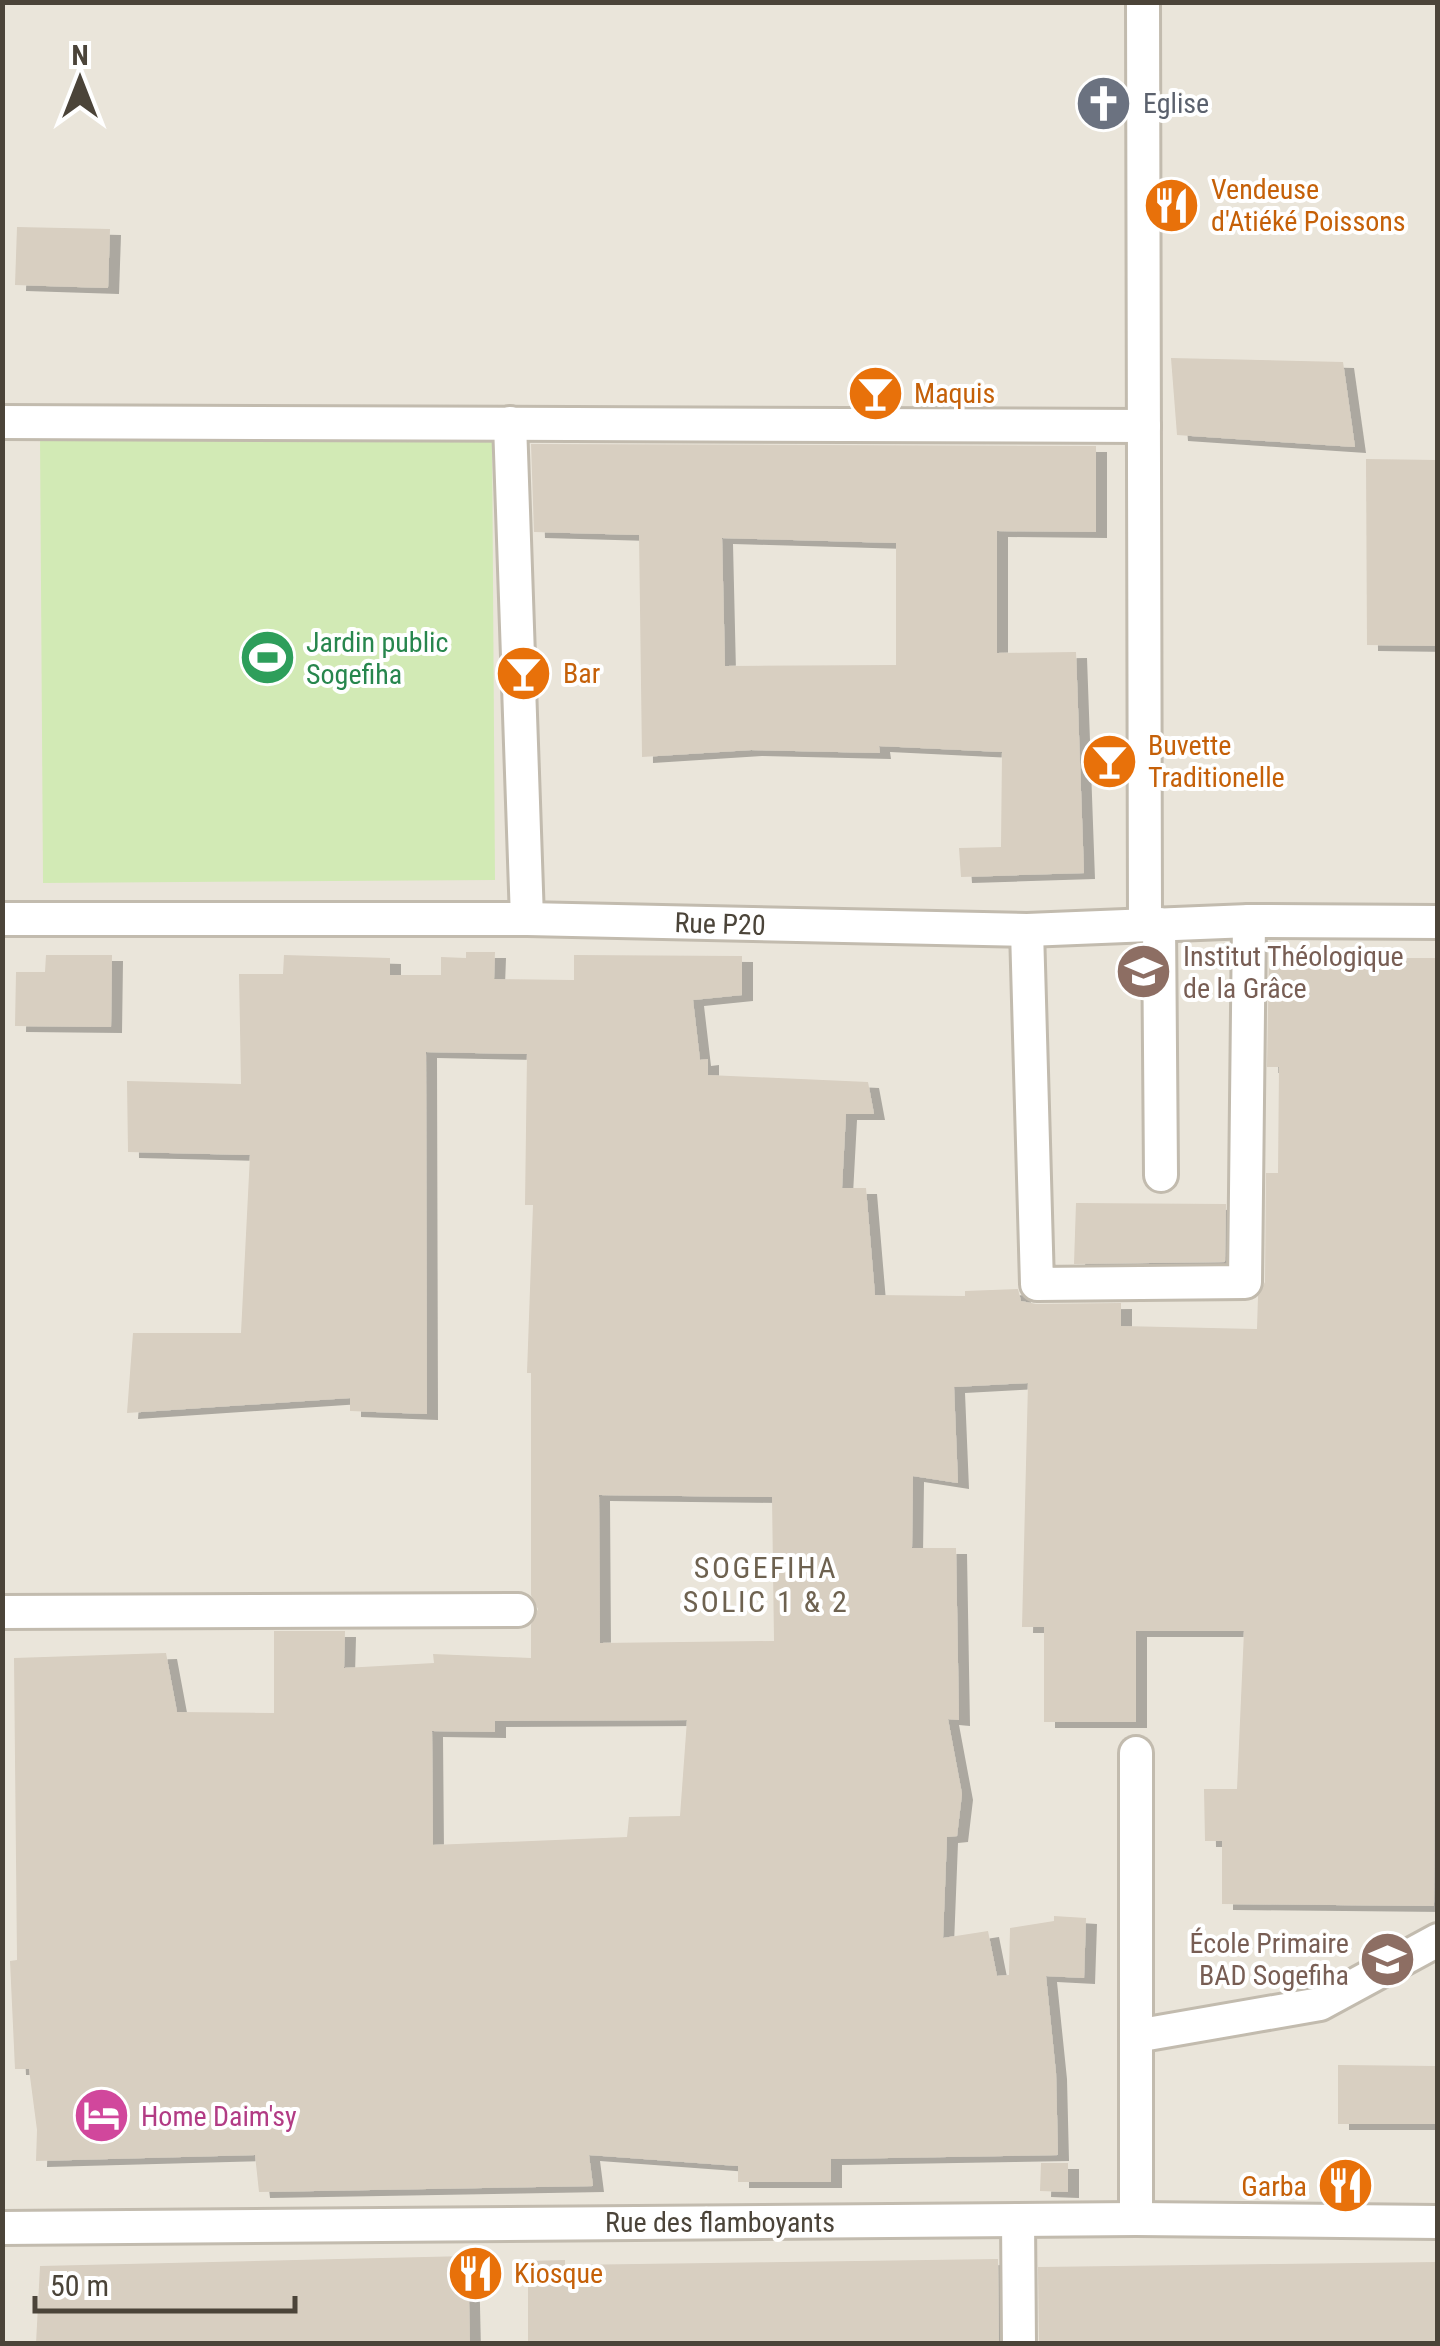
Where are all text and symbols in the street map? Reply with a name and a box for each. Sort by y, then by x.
north arrow [30,30,130,130]
text: N [71,39,89,72]
church icon: Eglise [1074,73,1134,133]
place label: Eglise [1143,87,1209,120]
place label: Vendeuse d'Atiéké Poissons [1211,173,1406,238]
restaurant icon: Vendeuse d'Atiéké Poissons [1142,175,1202,235]
bar icon: Maquis [845,363,905,423]
place label: Maquis [914,377,995,410]
place label: Jardin public Sogefiha [306,626,448,691]
sports icon: Jardin public Sogefiha [237,628,297,688]
bar icon: Bar [494,643,554,703]
place label: Bar [563,657,600,690]
place label: Buvette Traditionelle [1148,729,1285,794]
bar icon: Buvette Traditionelle [1079,731,1139,791]
street label: Rue P20 [674,906,766,942]
place label: Institut Théologique de la Grâce [1183,940,1404,1005]
school or university icon: Institut Théologique de la Grâce [1114,942,1174,1002]
district label: SOGEFIHA SOLIC 1 & 2 [683,1550,849,1619]
place label: École Primaire BAD Sogefiha [1190,1927,1349,1992]
school or university icon: École Primaire BAD Sogefiha [1358,1929,1418,1989]
hotel icon: Home Daim'sy [72,2086,132,2146]
place label: Home Daim'sy [141,2100,297,2133]
restaurant icon: Garba [1316,2156,1376,2216]
place label: Garba [1241,2170,1307,2203]
street label: Rue des flamboyants [605,2206,835,2239]
restaurant icon: Kiosque [445,2243,505,2303]
scale bar [35,2251,295,2313]
place label: Kiosque [514,2257,603,2290]
text: 50 m [50,2268,109,2303]

